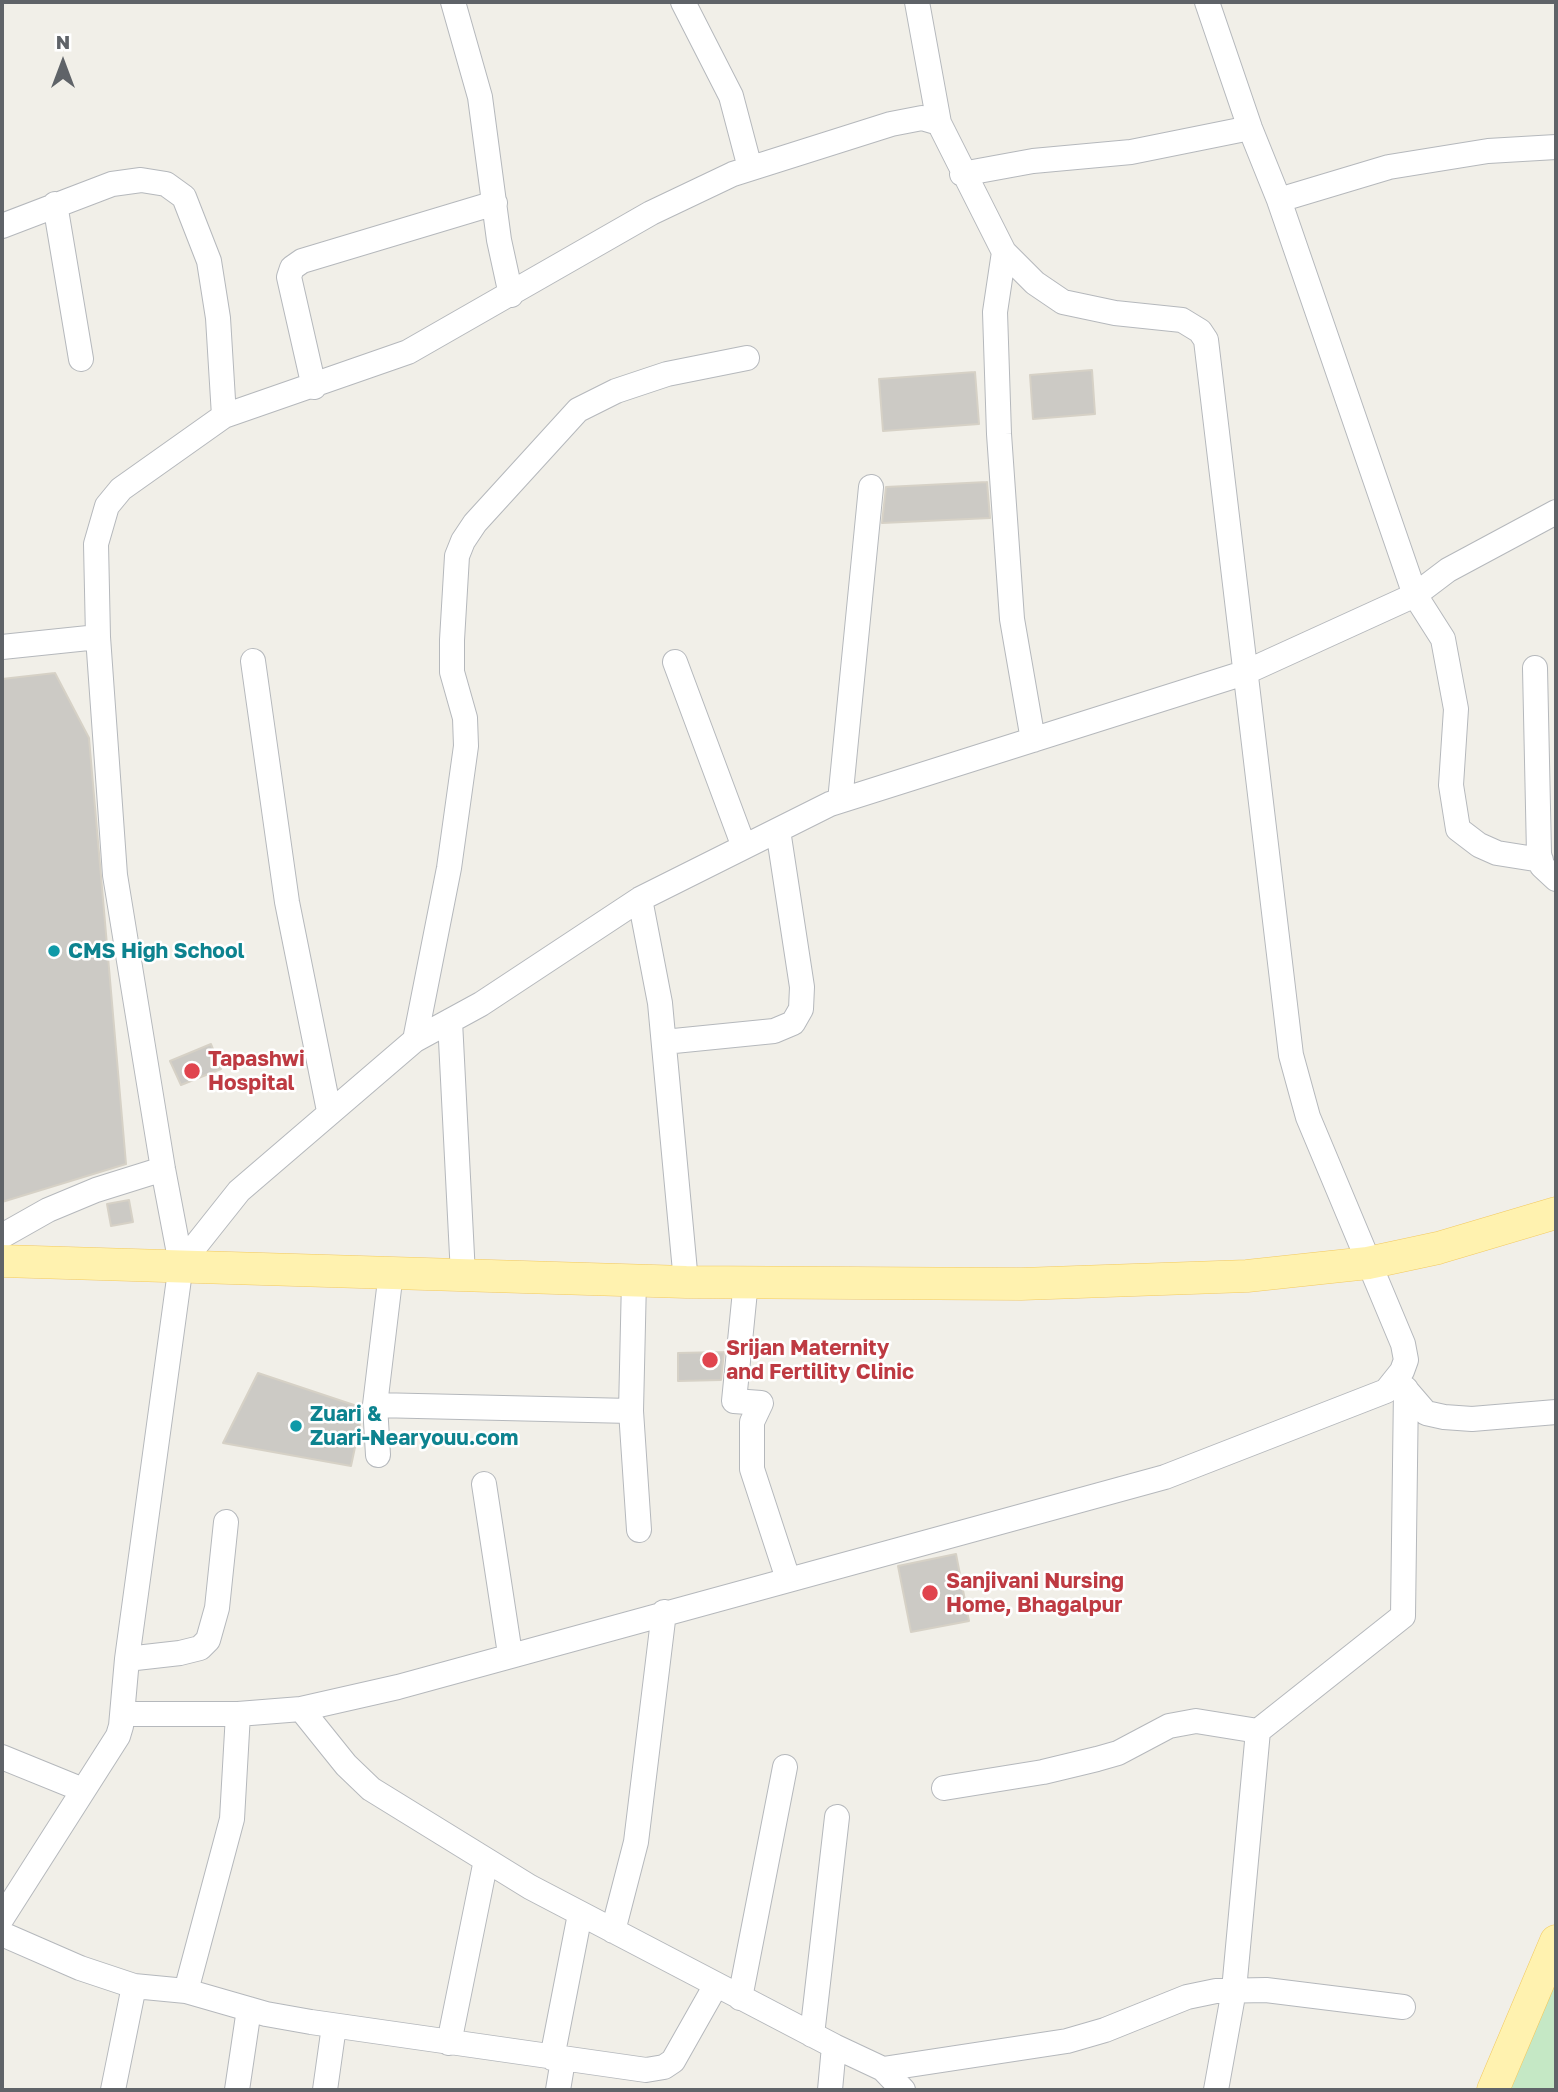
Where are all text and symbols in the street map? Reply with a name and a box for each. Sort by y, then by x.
north arrow [28,28,98,98]
text: N [56,30,70,53]
place label: CMS High School [68,938,245,964]
marker: CMS High School [46,943,62,959]
place label: Tapashwi Hospital [208,1046,305,1096]
marker: Tapashwi Hospital [182,1061,202,1081]
place label: Srijan Maternity and Fertility Clinic [726,1335,914,1385]
marker: Srijan Maternity and Fertility Clinic [700,1350,720,1370]
place label: Zuari & Zuari-Nearyouu.com [310,1401,518,1451]
marker: Zuari & Zuari-Nearyouu.com [288,1418,304,1434]
place label: Sanjivani Nursing Home, Bhagalpur [946,1568,1124,1618]
marker: Sanjivani Nursing Home, Bhagalpur [920,1583,940,1603]

